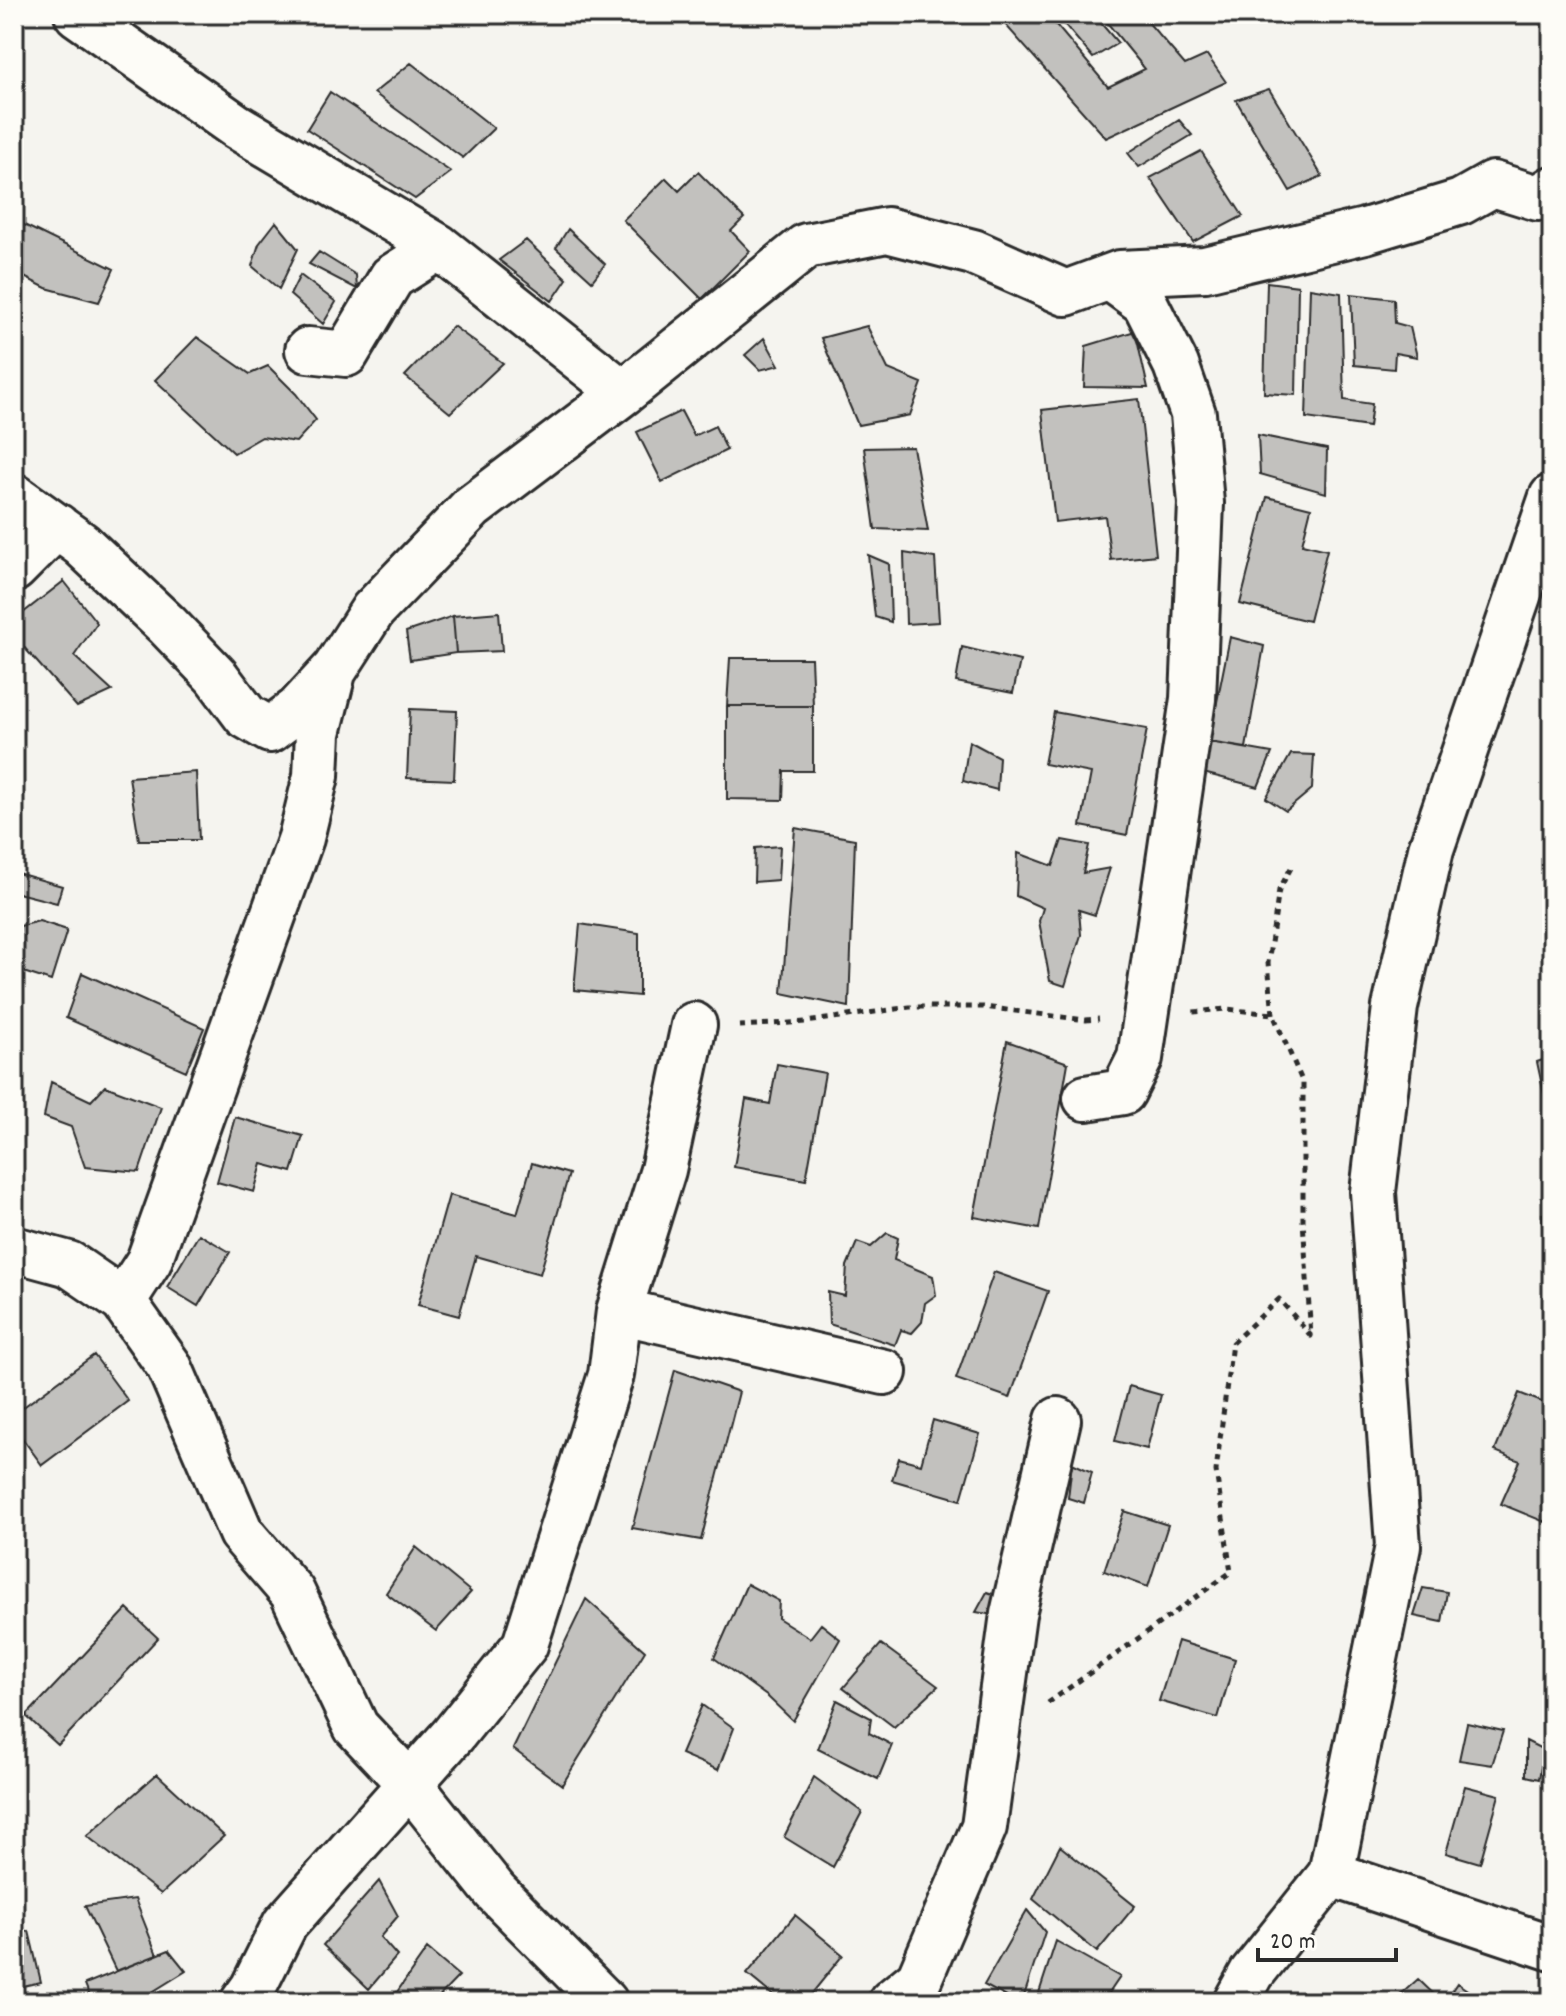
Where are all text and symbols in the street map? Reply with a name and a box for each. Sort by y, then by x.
scale bar [1258,1912,1396,1962]
text: 20 m [1270,1926,1316,1960]

